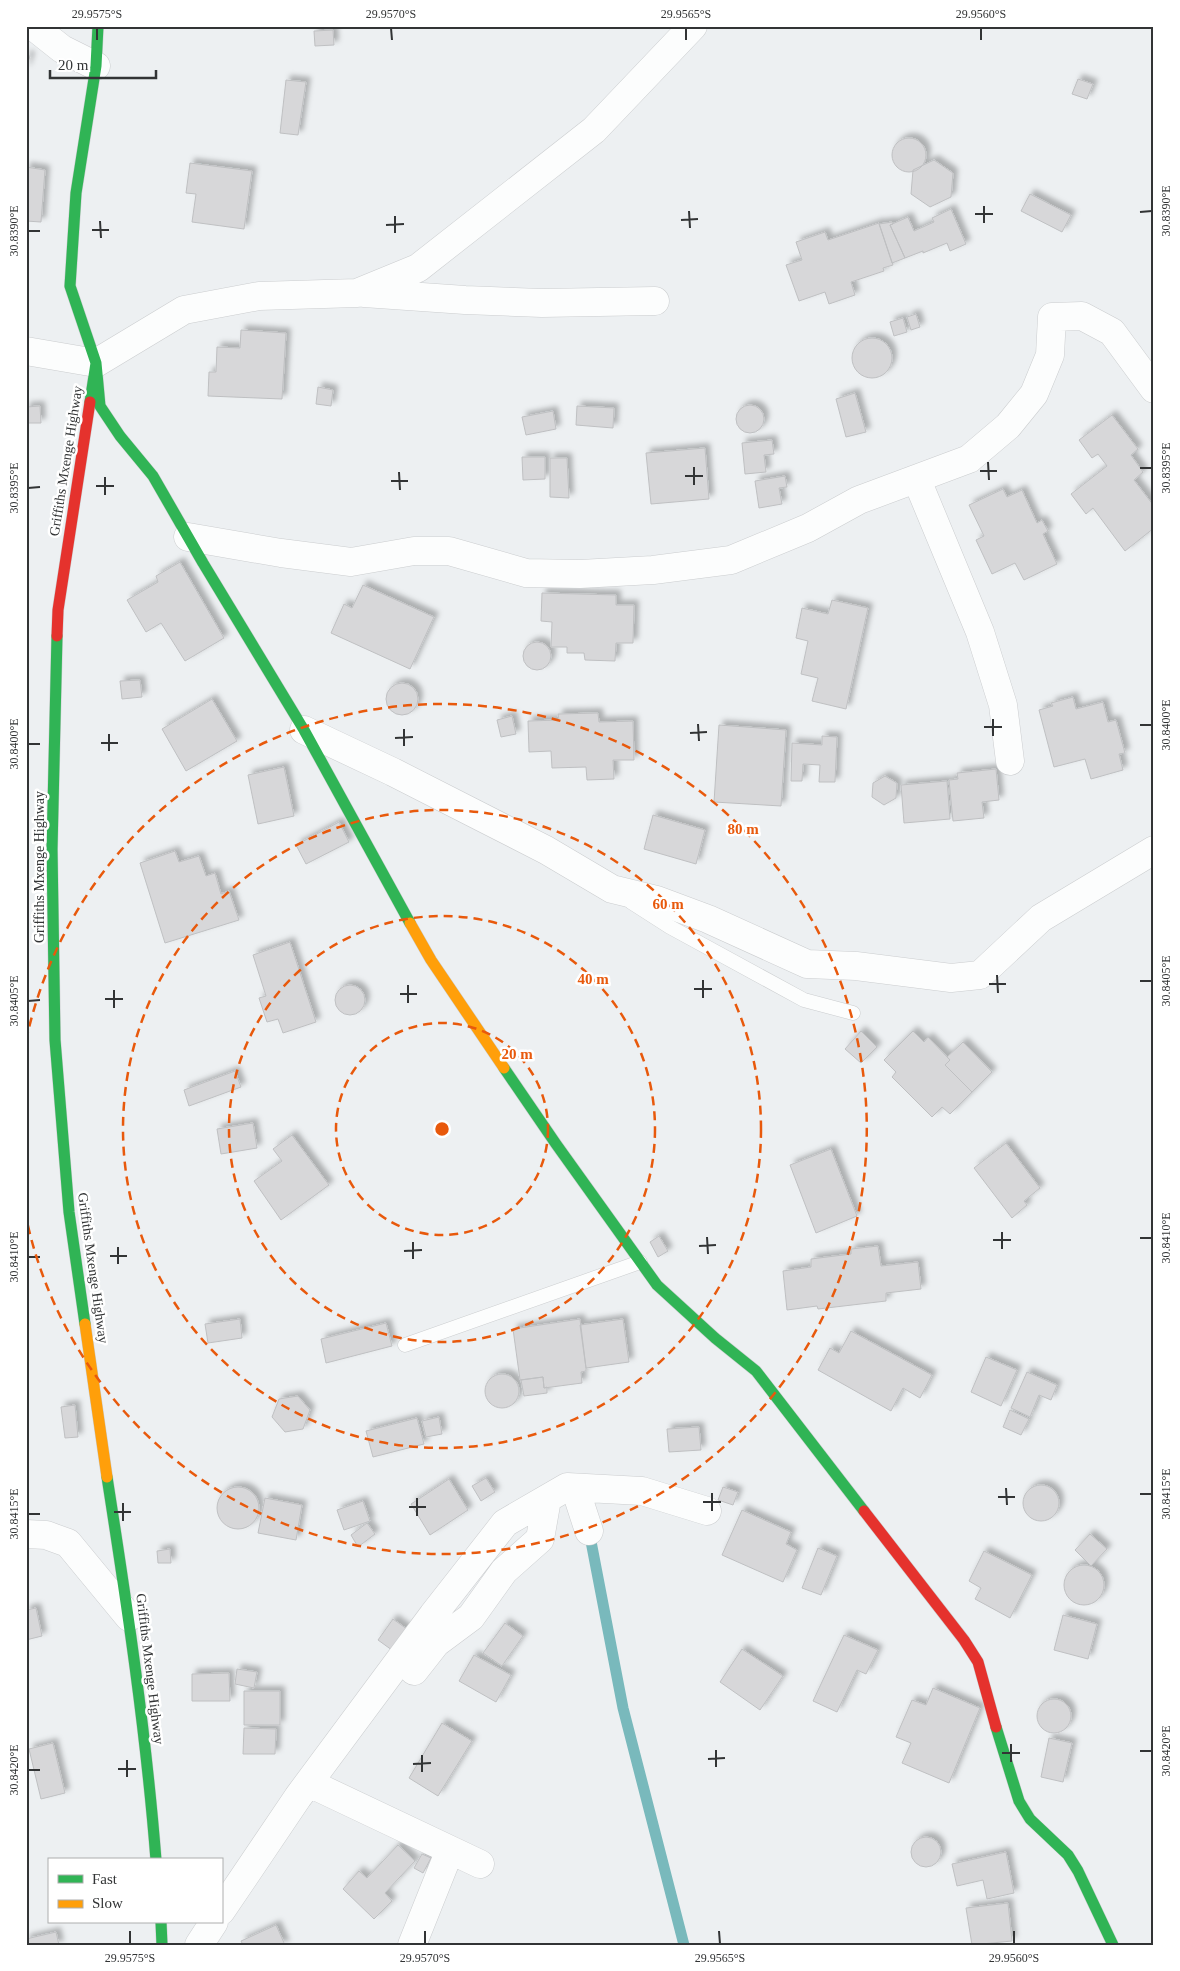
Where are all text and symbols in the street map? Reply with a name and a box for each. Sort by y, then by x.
text: 29.9575°S [72,7,122,21]
text: 29.9570°S [366,7,416,21]
text: 29.9565°S [661,7,711,21]
text: 29.9560°S [956,7,1006,21]
scale bar [50,48,156,80]
text: 20 m [58,57,89,73]
text: 30.8390°E [1159,185,1173,237]
text: 30.8390°E [7,205,21,257]
street label: Griffiths Mxenge Highway [47,385,85,537]
text: 30.8395°E [1159,442,1173,494]
text: 30.8395°E [7,462,21,514]
text: 30.8400°E [1159,699,1173,751]
text: 30.8400°E [7,718,21,770]
street label: Griffiths Mxenge Highway [32,791,47,943]
text: 80 m [727,821,759,837]
text: 60 m [652,896,684,912]
text: 30.8405°E [1159,955,1173,1007]
text: 40 m [577,971,609,987]
text: 30.8405°E [7,975,21,1027]
text: 20 m [501,1046,533,1062]
centre of rings [433,1120,451,1138]
street label: Griffiths Mxenge Highway [75,1192,111,1344]
text: 30.8410°E [1159,1212,1173,1264]
text: 30.8410°E [7,1231,21,1283]
text: 30.8415°E [1159,1468,1173,1520]
text: 30.8415°E [7,1488,21,1540]
street label: Griffiths Mxenge Highway [133,1593,167,1745]
text: 30.8420°E [1159,1725,1173,1777]
text: 30.8420°E [7,1744,21,1796]
legend [48,1858,222,1924]
text: Fast [92,1871,118,1887]
text: Slow [92,1895,123,1911]
text: 29.9575°S [105,1951,155,1965]
text: 29.9570°S [400,1951,450,1965]
text: 29.9565°S [695,1951,745,1965]
text: 29.9560°S [989,1951,1039,1965]

